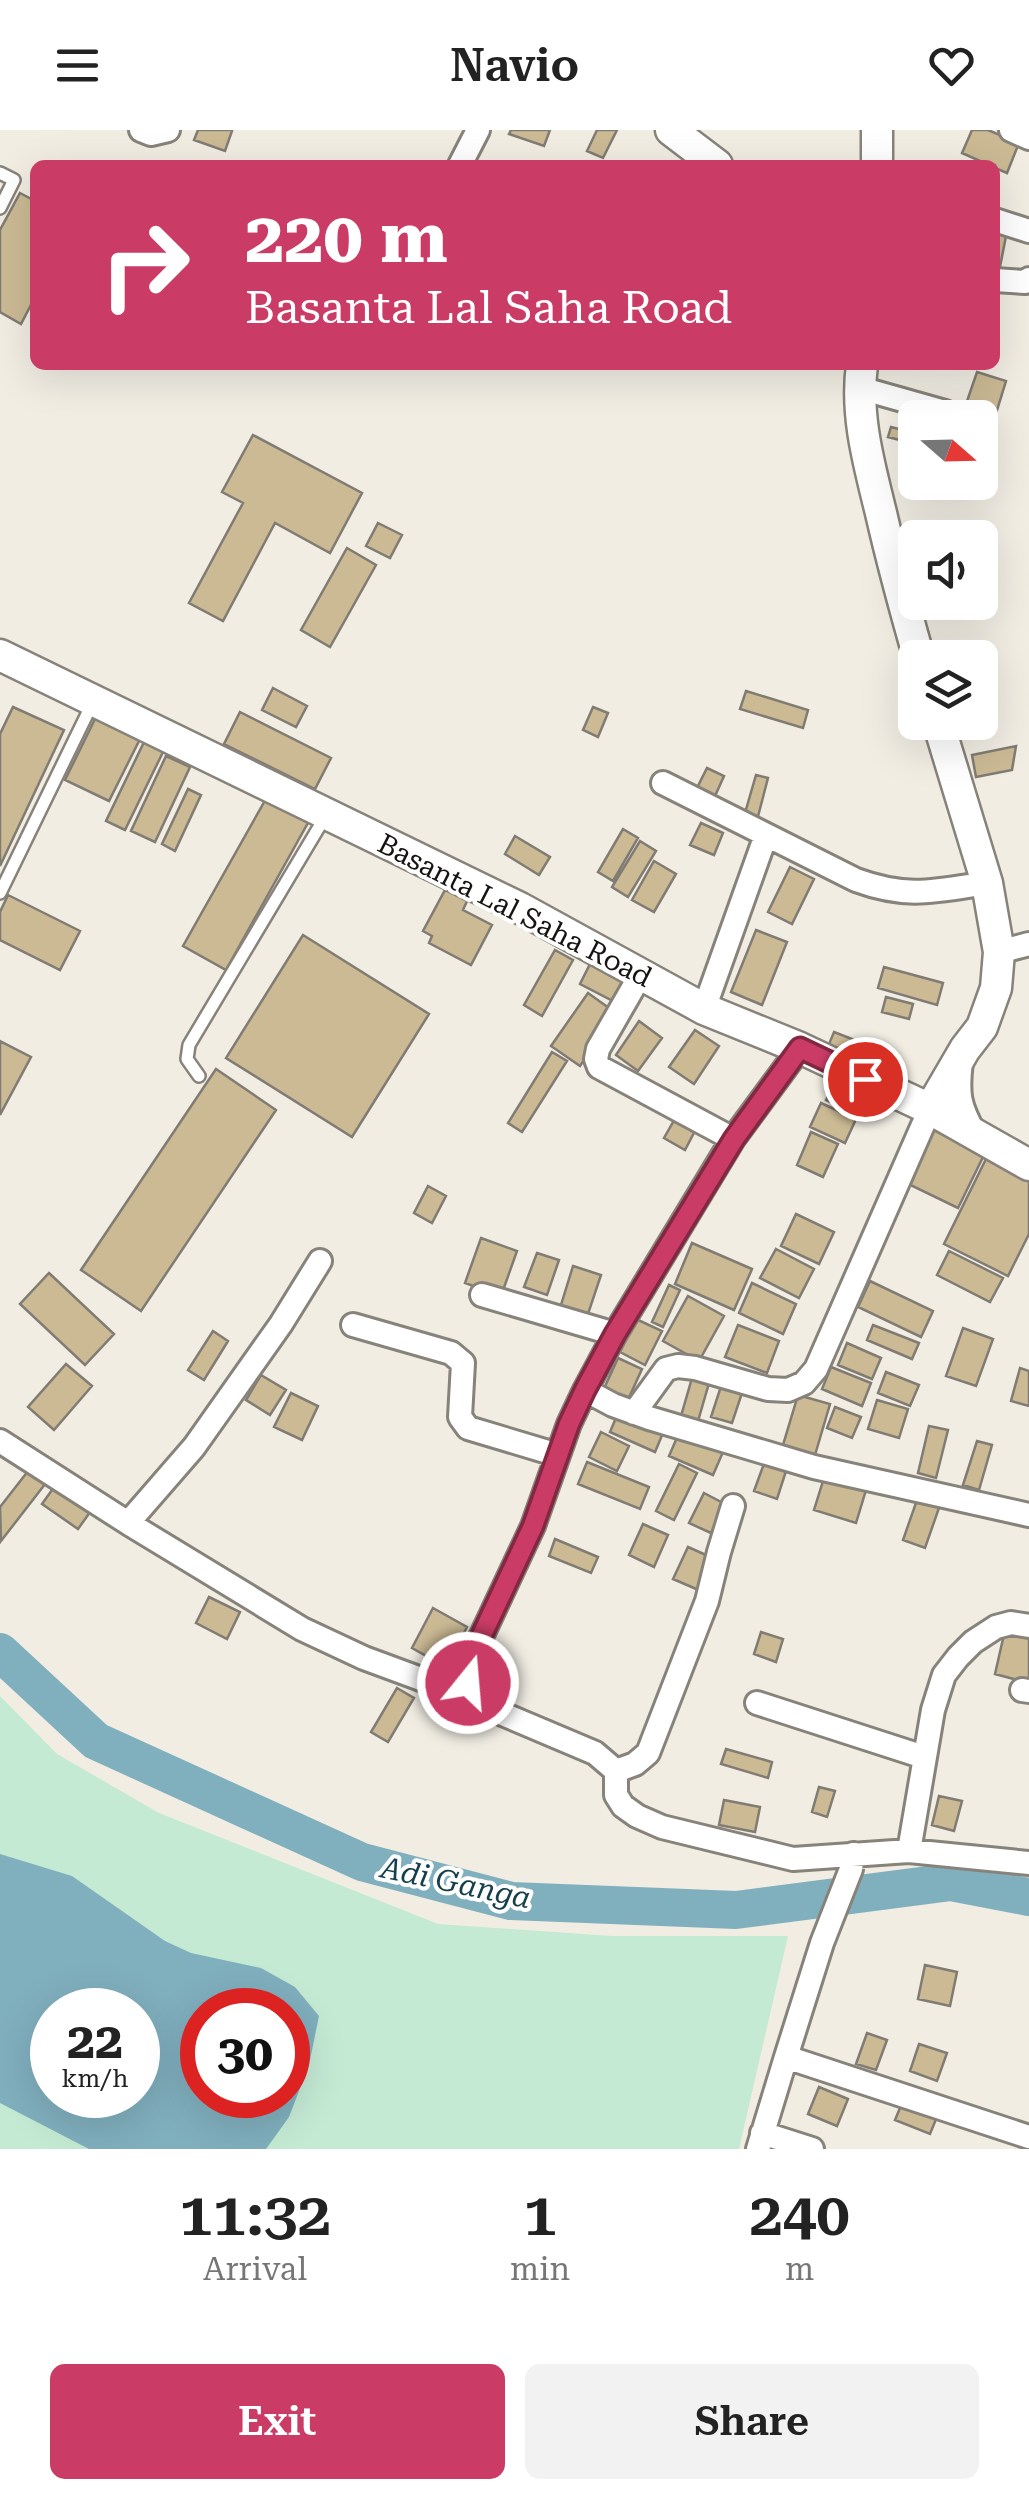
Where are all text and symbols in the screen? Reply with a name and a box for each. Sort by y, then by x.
icon: menu [50,38,105,93]
icon: heart [924,38,979,93]
text: Navio [450,39,579,92]
text: 220 m [245,197,448,279]
icon: right [80,200,210,330]
text: Basanta Lal Saha Road [245,281,732,334]
north arrow [898,400,998,500]
map controls [898,400,998,740]
button: sound [898,520,998,620]
button: layers [898,640,998,740]
street label: Basanta Lal Saha Road [372,827,657,994]
pin [823,1037,908,1122]
icon: arrive [838,1052,893,1107]
position arrow [416,1631,520,1735]
water label: Adi Ganga [376,1849,534,1915]
speed limit sign: 30 [180,1988,310,2118]
text: 22 [67,2012,123,2070]
text: km/h [62,2064,128,2093]
text: 11:32 [179,2179,331,2250]
text: 1 [523,2179,557,2250]
text: 240 [749,2179,850,2250]
text: Arrival [203,2250,307,2288]
text: min [510,2250,570,2288]
text: m [785,2250,814,2288]
button: Exit [50,2364,505,2479]
button: Share [525,2364,979,2479]

